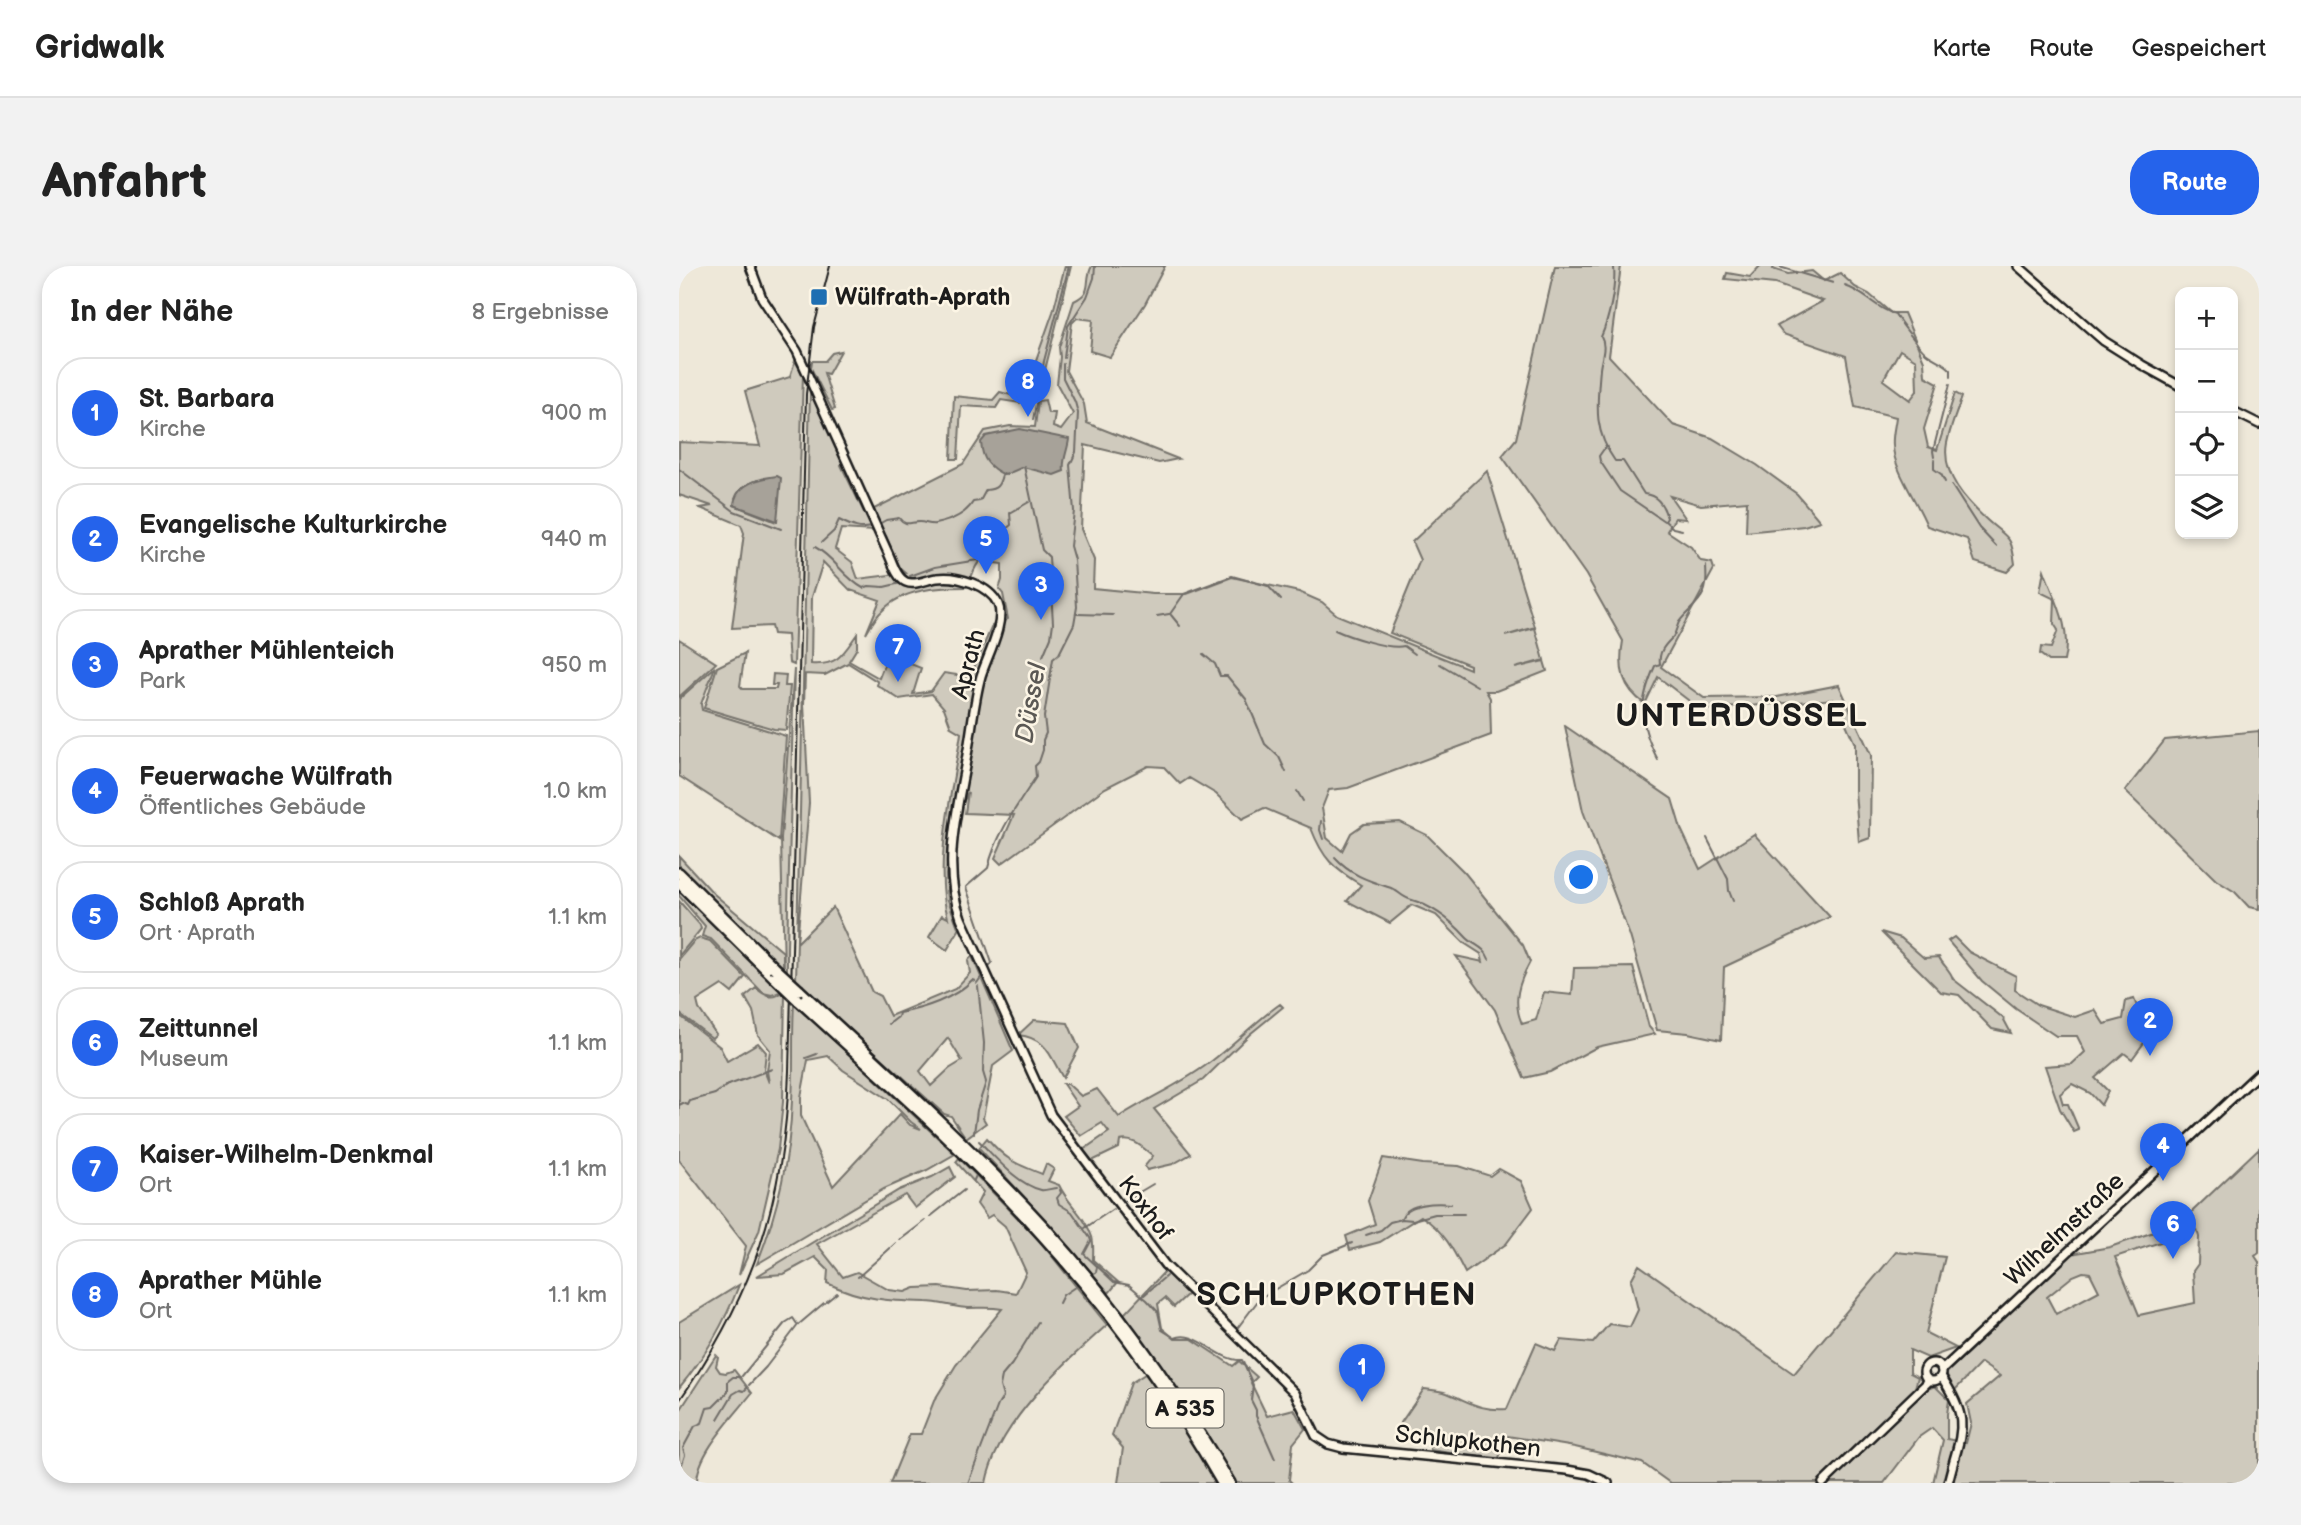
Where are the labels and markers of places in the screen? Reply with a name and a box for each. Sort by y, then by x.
place label: Wülfrath-Aprath [835,283,1010,312]
marker: Wülfrath-Aprath [809,287,829,307]
pin: 8 [1005,359,1051,417]
pin: 5 [963,516,1009,574]
pin: 3 [1018,562,1064,620]
pin: 7 [875,624,921,682]
pin: 2 [2127,998,2173,1056]
pin: 4 [2140,1123,2186,1181]
pin: 6 [2150,1201,2196,1259]
pin: 1 [1339,1344,1385,1402]

